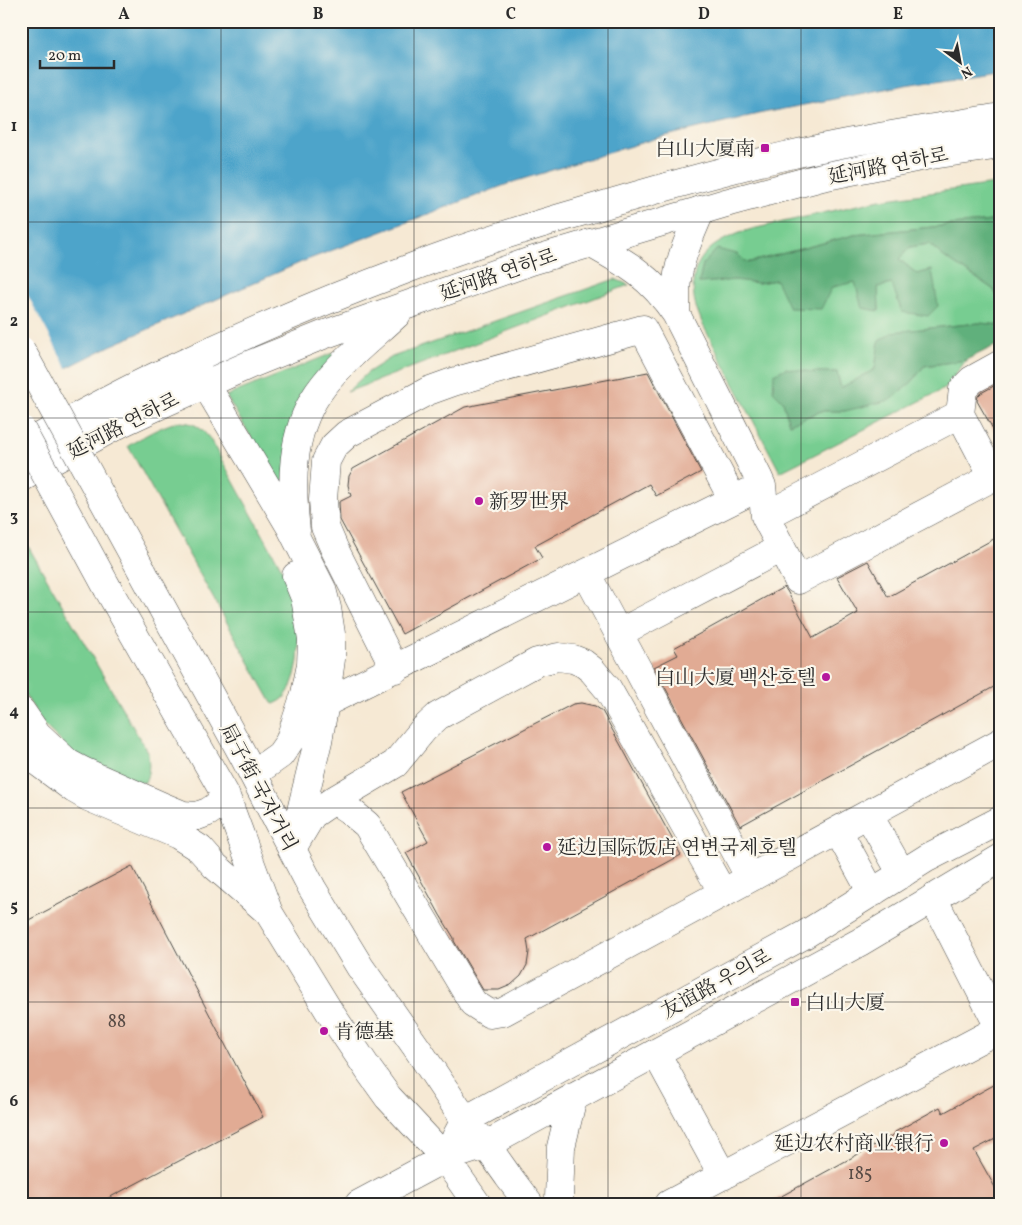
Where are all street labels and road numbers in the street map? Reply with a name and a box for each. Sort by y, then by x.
street label: 延河路 연하로 [826,142,951,192]
street label: 延河路 연하로 [436,243,561,309]
street label: 延河路 연하로 [63,387,185,467]
street label: 局子街 국자거리 [212,719,303,857]
street label: 友谊路 우의로 [657,943,777,1027]

